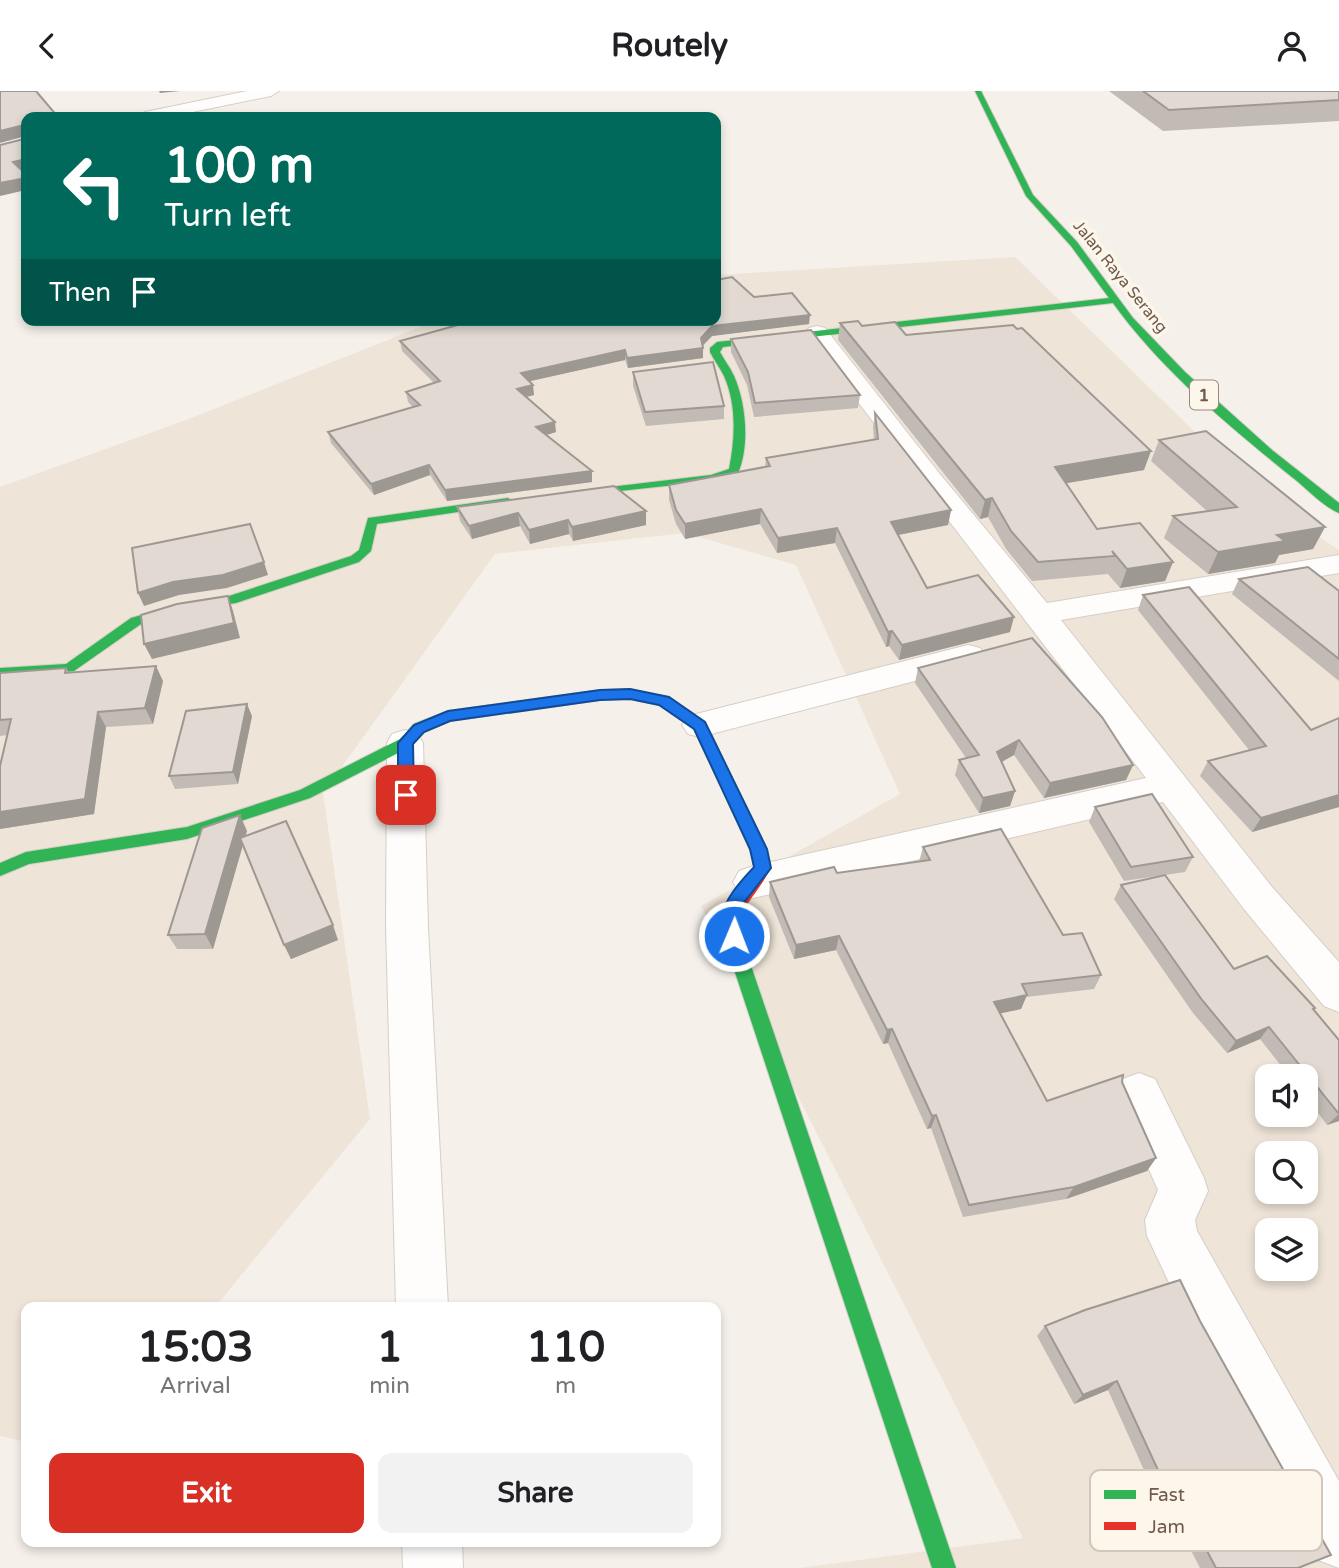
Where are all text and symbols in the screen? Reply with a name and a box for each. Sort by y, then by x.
icon: back [28,27,66,65]
text: Routely [611,27,728,65]
icon: person [1273,27,1311,65]
text: 100 m [164,137,314,196]
icon: left [49,140,140,231]
text: Turn left [164,197,291,235]
street label: Jalan Raya Serang [1069,216,1172,337]
icon: arrive [125,273,163,311]
text: Then [49,277,111,308]
road number: 1 [1190,381,1218,409]
pin [376,765,436,825]
icon: arrive [387,776,425,814]
position arrow [697,899,771,973]
map controls [1255,1064,1318,1281]
button: sound [1255,1064,1318,1127]
button: search [1255,1141,1318,1204]
button: layers [1255,1218,1318,1281]
text: 15:03 [137,1322,253,1373]
text: 1 [376,1322,403,1373]
text: 110 [526,1322,605,1373]
text: Arrival [160,1372,231,1400]
text: min [369,1372,410,1400]
text: m [555,1372,576,1400]
button: Exit [49,1453,364,1533]
button: Share [378,1453,693,1533]
legend [1090,1470,1322,1551]
text: Fast [1148,1484,1185,1506]
text: Jam [1148,1516,1185,1538]

